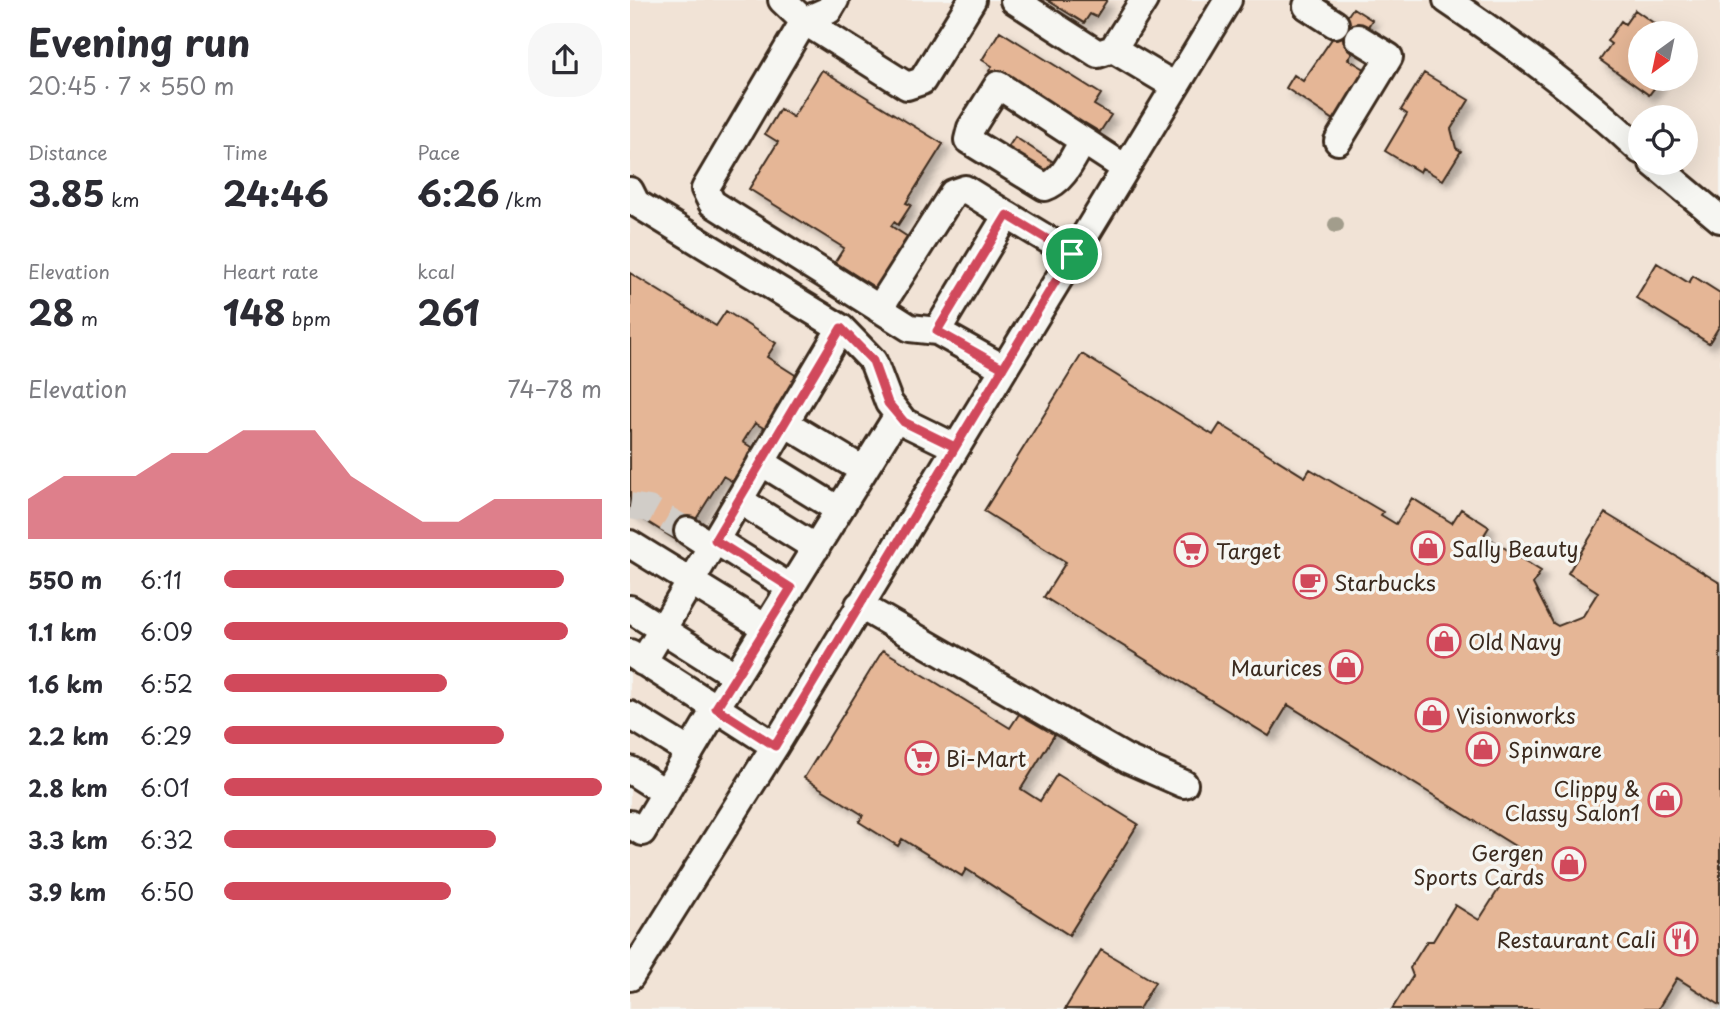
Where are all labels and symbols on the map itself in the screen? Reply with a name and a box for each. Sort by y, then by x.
north arrow [1628,21,1698,91]
pin [1042,224,1102,284]
shop icon: Sally Beauty [1409,529,1447,567]
supermarket icon: Target [1172,531,1210,569]
place label: Sally Beauty [1452,532,1579,564]
place label: Target [1216,534,1281,566]
cafe icon: Starbucks [1291,563,1329,601]
place label: Starbucks [1334,566,1436,598]
shop icon: Old Navy [1425,622,1463,660]
place label: Old Navy [1468,625,1562,657]
shop icon: Maurices [1327,648,1365,686]
place label: Maurices [1231,651,1322,683]
shop icon: Visionworks [1413,696,1451,734]
place label: Visionworks [1456,699,1576,731]
shop icon: Spinware [1464,730,1502,768]
place label: Spinware [1508,733,1602,765]
supermarket icon: Bi-Mart [903,739,941,777]
place label: Bi-Mart [946,742,1026,774]
place label: Clippy & Classy Salon1 [1504,772,1640,828]
shop icon: Clippy & Classy Salon1 [1646,781,1684,819]
place label: Gergen Sports Cards [1413,836,1544,892]
shop icon: Gergen Sports Cards [1550,845,1588,883]
restaurant icon: Restaurant Cali [1662,920,1700,958]
place label: Restaurant Cali [1497,923,1656,955]

